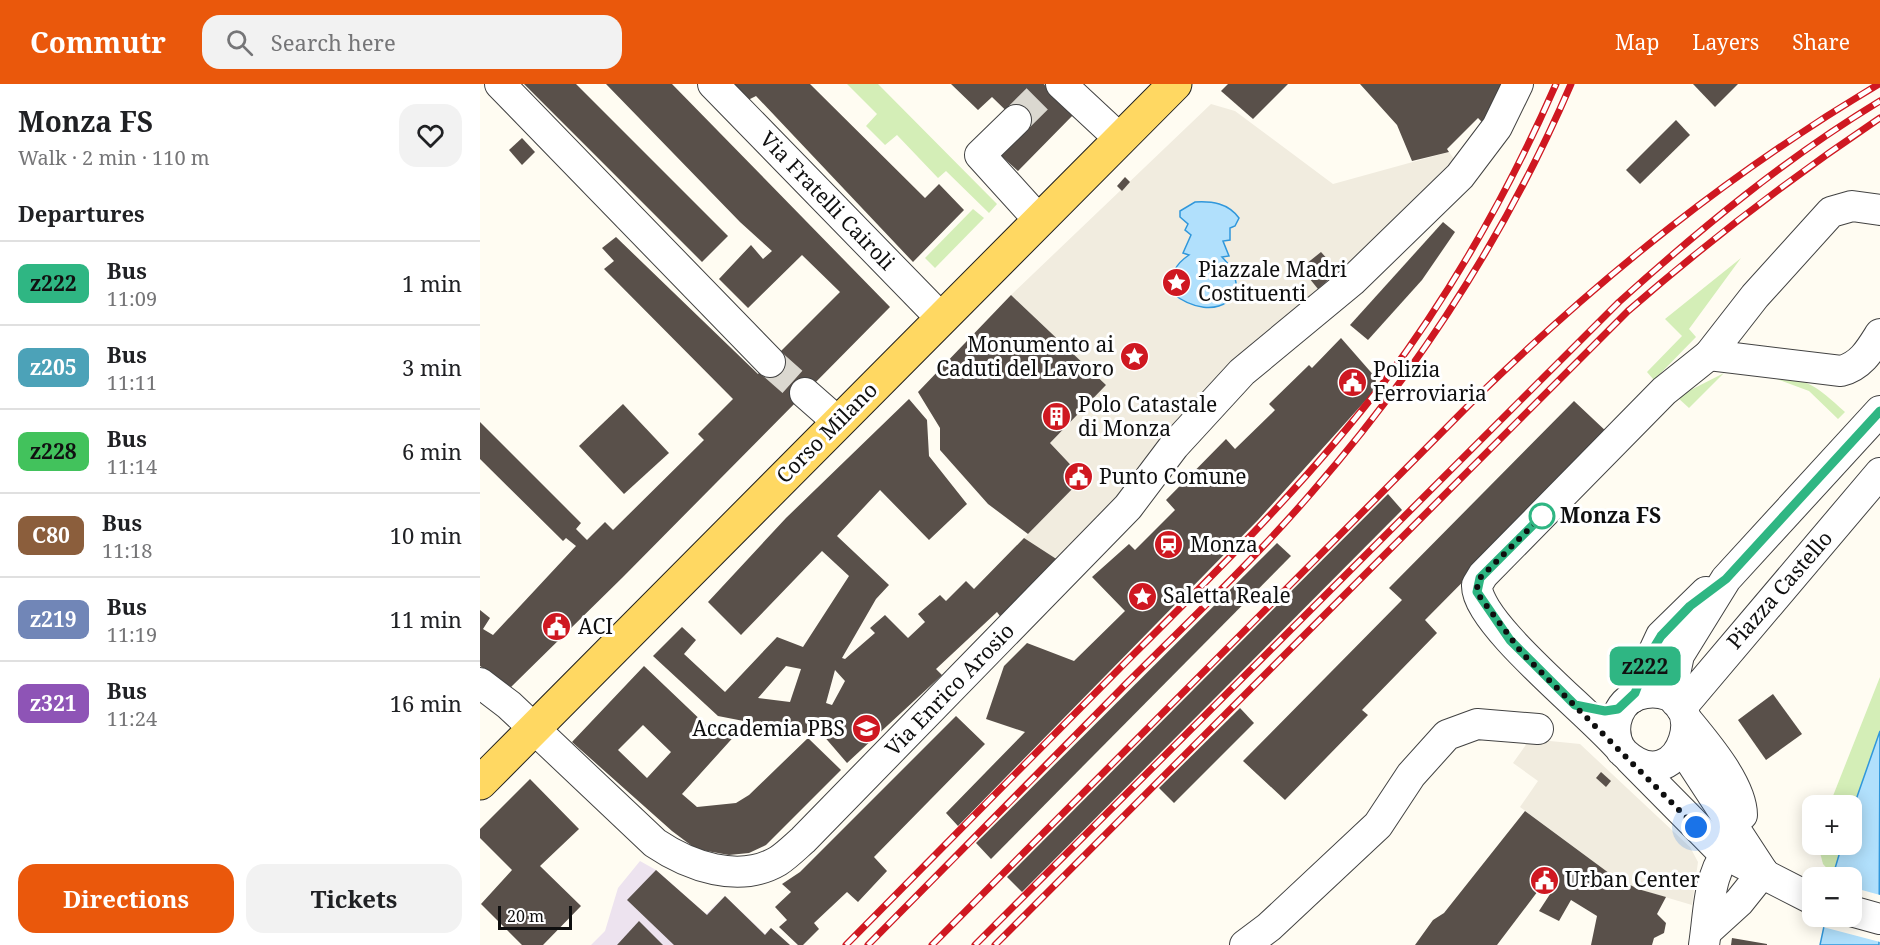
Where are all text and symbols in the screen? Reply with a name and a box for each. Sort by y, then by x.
search box [202,15,622,69]
text: Commutr [30,23,166,61]
icon: search [223,26,256,59]
text: Search here [271,27,396,57]
text: Map [1615,28,1659,56]
text: Layers [1692,28,1759,56]
text: Share [1792,28,1850,56]
text: Monza FS [18,102,153,140]
button: heart [399,104,462,167]
street label: Via Fratelli Cairoli [754,125,901,276]
text: Walk · 2 min · 110 m [18,144,210,171]
text: Departures [18,198,145,228]
text: Bus [107,255,147,285]
place label: Piazzale Madri Costituenti [1198,255,1347,307]
place icon: Piazzale Madri Costituenti [1161,266,1193,298]
text: 1 min [402,268,462,298]
text: z222 [30,269,77,297]
text: 11:09 [107,285,157,312]
place label: Monumento ai Caduti del Lavoro [936,330,1114,382]
text: Bus [107,339,147,369]
place icon: Monumento ai Caduti del Lavoro [1119,341,1151,373]
text: 3 min [402,352,462,382]
text: z205 [30,353,77,381]
place label: Polizia Ferroviaria [1373,355,1487,407]
public building icon: Polizia Ferroviaria [1336,366,1368,398]
text: 11:11 [107,369,157,396]
street label: Corso Milano [770,376,883,489]
place label: Polo Catastale di Monza [1078,390,1217,442]
building icon: Polo Catastale di Monza [1041,401,1073,433]
text: Bus [107,423,147,453]
text: 6 min [402,436,462,466]
text: z228 [30,437,77,465]
text: 11:14 [107,453,157,480]
public building icon: Punto Comune [1062,461,1094,493]
place label: Punto Comune [1099,462,1247,490]
place label: Monza FS [1560,501,1661,529]
marker: Monza FS [1529,503,1555,529]
text: Bus [102,507,142,537]
text: 10 min [390,520,462,550]
text: C80 [32,521,70,549]
street label: Piazza Castello [1720,524,1838,654]
station icon: Monza [1153,529,1185,561]
place label: Monza [1190,530,1258,558]
text: 11:18 [102,537,152,564]
place icon: Saletta Reale [1126,580,1158,612]
place label: Saletta Reale [1163,581,1291,609]
text: Bus [107,591,147,621]
text: 11 min [390,604,462,634]
text: z219 [30,605,77,633]
public building icon: ACI [541,611,573,643]
place label: ACI [578,612,613,640]
street label: Via Enrico Arosio [879,617,1020,762]
text: 11:19 [107,621,157,648]
line badge: z222 [1603,646,1687,686]
text: z222 [1622,652,1668,680]
text: Bus [107,675,147,705]
text: 16 min [390,688,462,718]
text: z321 [30,689,77,717]
text: 11:24 [107,705,157,732]
school or university icon: Accademia PBS [850,713,882,745]
place label: Accademia PBS [692,714,845,742]
map controls [1802,795,1862,927]
button: + [1802,795,1862,855]
your location [1681,812,1711,842]
button: Directions [18,864,234,933]
button: Tickets [246,864,462,933]
public building icon: Urban Center [1528,864,1560,896]
place label: Urban Center [1565,865,1700,893]
button: − [1802,867,1862,927]
scale bar [498,903,572,930]
text: 20 m [507,905,544,927]

